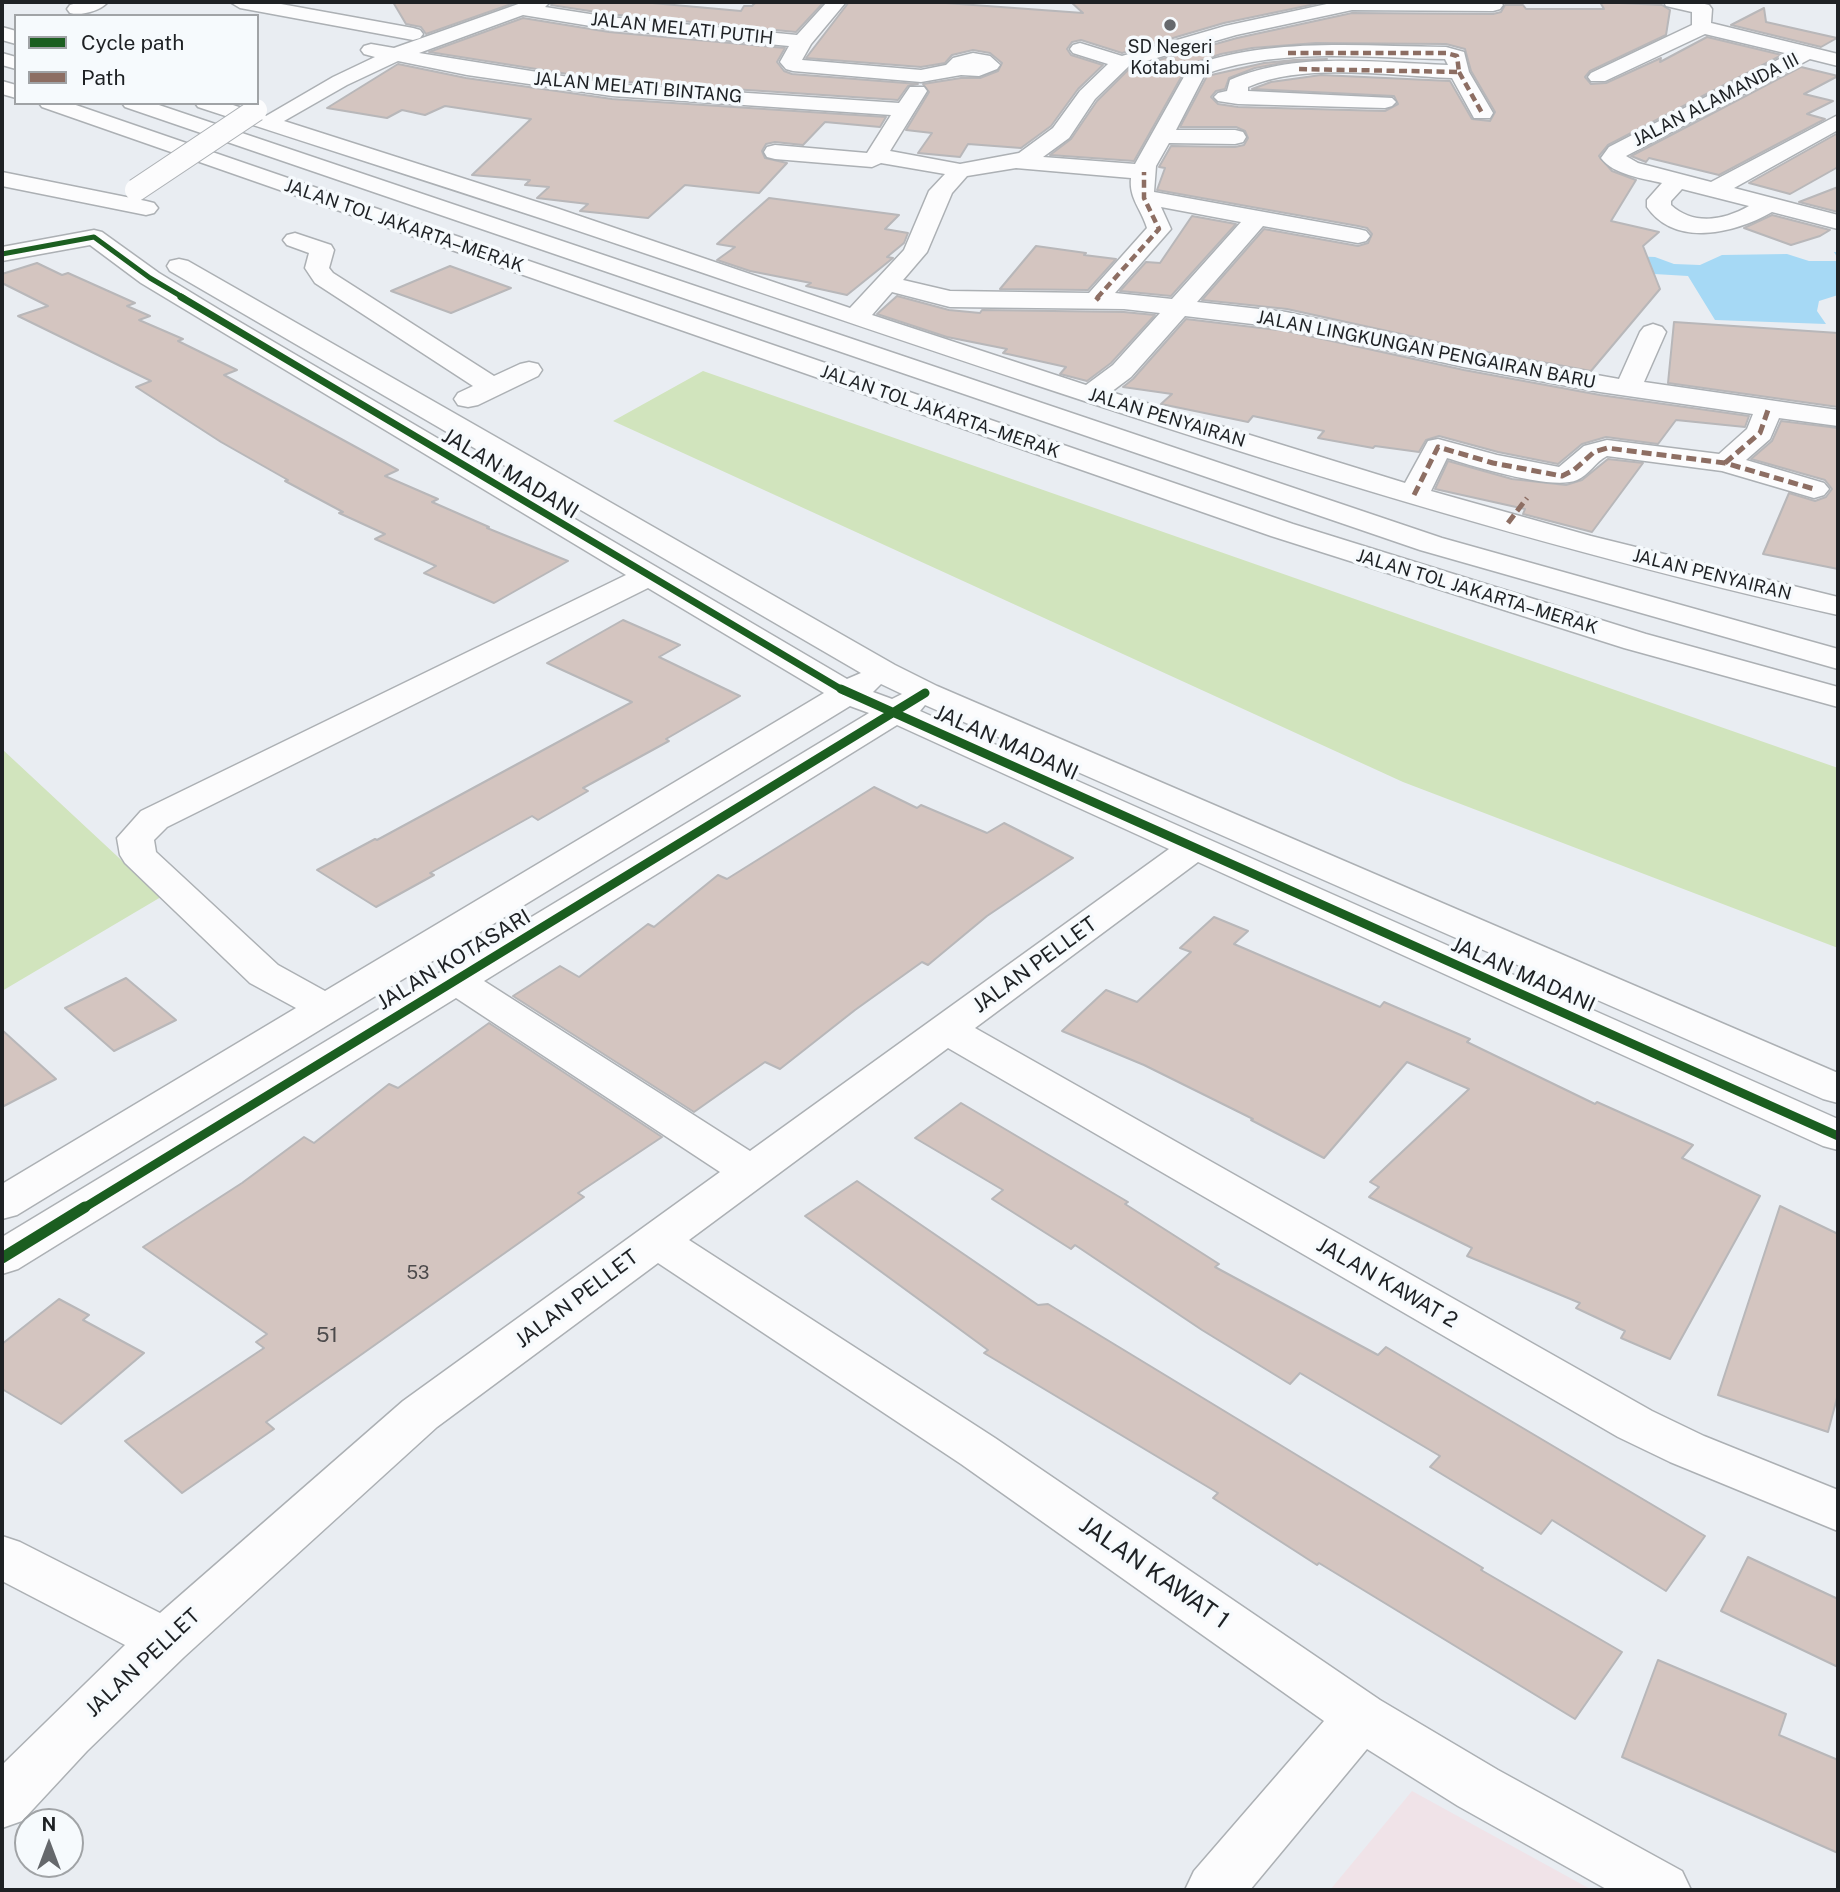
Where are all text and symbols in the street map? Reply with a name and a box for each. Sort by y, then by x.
street label: JALAN MELATI PUTIH [590,9,774,49]
legend [14,14,259,105]
marker: SD Negeri Kotabumi [1162,17,1178,33]
text: Cycle path [81,30,184,55]
place label: SD Negeri Kotabumi [1127,36,1213,78]
street label: JALAN ALAMANDA III [1629,49,1803,151]
text: Path [81,65,126,90]
street label: JALAN MELATI BINTANG [533,68,743,108]
street label: JALAN TOL JAKARTA–MERAK [282,175,526,277]
street label: JALAN LINGKUNGAN PENGAIRAN BARU [1255,307,1597,393]
street label: JALAN TOL JAKARTA–MERAK [818,361,1062,463]
street label: JALAN PENYAIRAN [1086,384,1248,452]
street label: JALAN MADANI [437,423,583,525]
street label: JALAN TOL JAKARTA–MERAK [1354,545,1600,639]
street label: JALAN PENYAIRAN [1630,545,1794,605]
street label: JALAN MADANI [930,700,1082,786]
street label: JALAN KOTASARI [373,904,535,1016]
street label: JALAN PELLET [968,912,1102,1018]
street label: JALAN MADANI [1447,932,1599,1018]
street label: JALAN KAWAT 2 [1312,1232,1462,1334]
street label: JALAN PELLET [511,1245,643,1353]
house number: 53 [407,1262,429,1284]
house number: 51 [316,1323,338,1349]
street label: JALAN KAWAT 1 [1073,1511,1235,1635]
street label: JALAN PELLET [81,1604,205,1722]
north arrow [14,1808,84,1878]
text: N [42,1813,56,1835]

